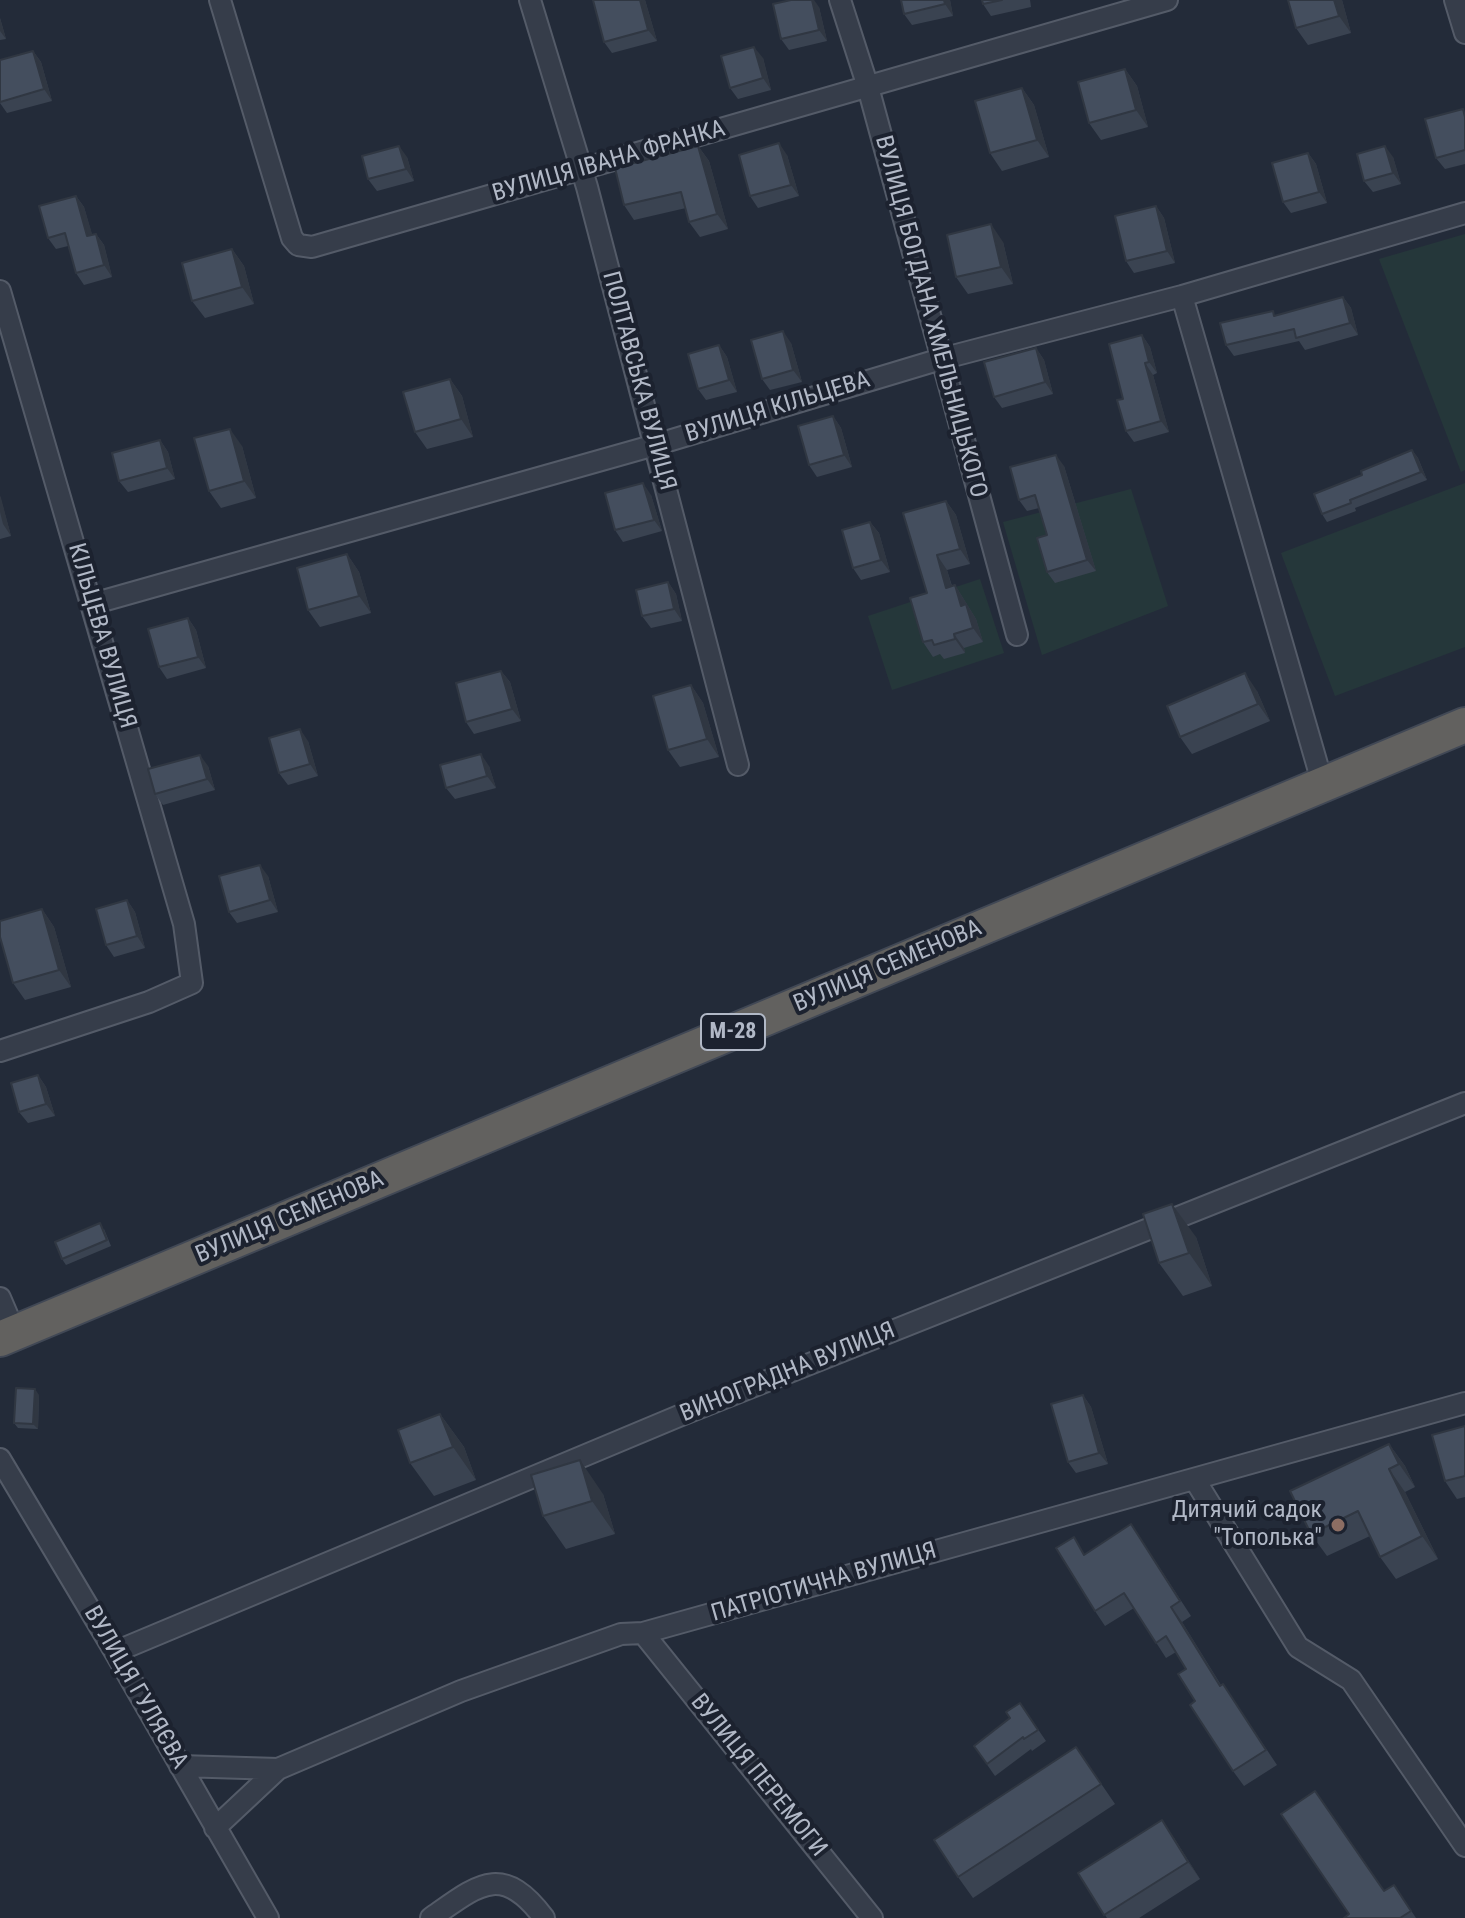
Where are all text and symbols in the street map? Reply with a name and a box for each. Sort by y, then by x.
street label: ВУЛИЦЯ ІВАНА ФРАНКА [489,115,729,209]
street label: ВУЛИЦЯ БОГДАНА ХМЕЛЬНИЦЬКОГО [868,133,992,501]
street label: ПОЛТАВСЬКА ВУЛИЦЯ [595,268,681,494]
street label: ВУЛИЦЯ КІЛЬЦЕВА [682,366,874,450]
street label: КІЛЬЦЕВА ВУЛИЦЯ [61,540,141,732]
street label: ВУЛИЦЯ СЕМЕНОВА [790,914,986,1020]
road number: М-28 [701,1014,765,1050]
street label: ВУЛИЦЯ СЕМЕНОВА [192,1165,388,1271]
street label: ВИНОГРАДНА ВУЛИЦЯ [676,1317,900,1429]
place label: Дитячий садок "Тополька" [1172,1497,1322,1553]
marker: Дитячий садок "Тополька" [1329,1516,1347,1534]
street label: ПАТРІОТИЧНА ВУЛИЦЯ [708,1537,940,1629]
street label: ВУЛИЦЯ ГУЛЯЄВА [77,1602,193,1774]
street label: ВУЛИЦЯ ПЕРЕМОГИ [684,1689,832,1863]

